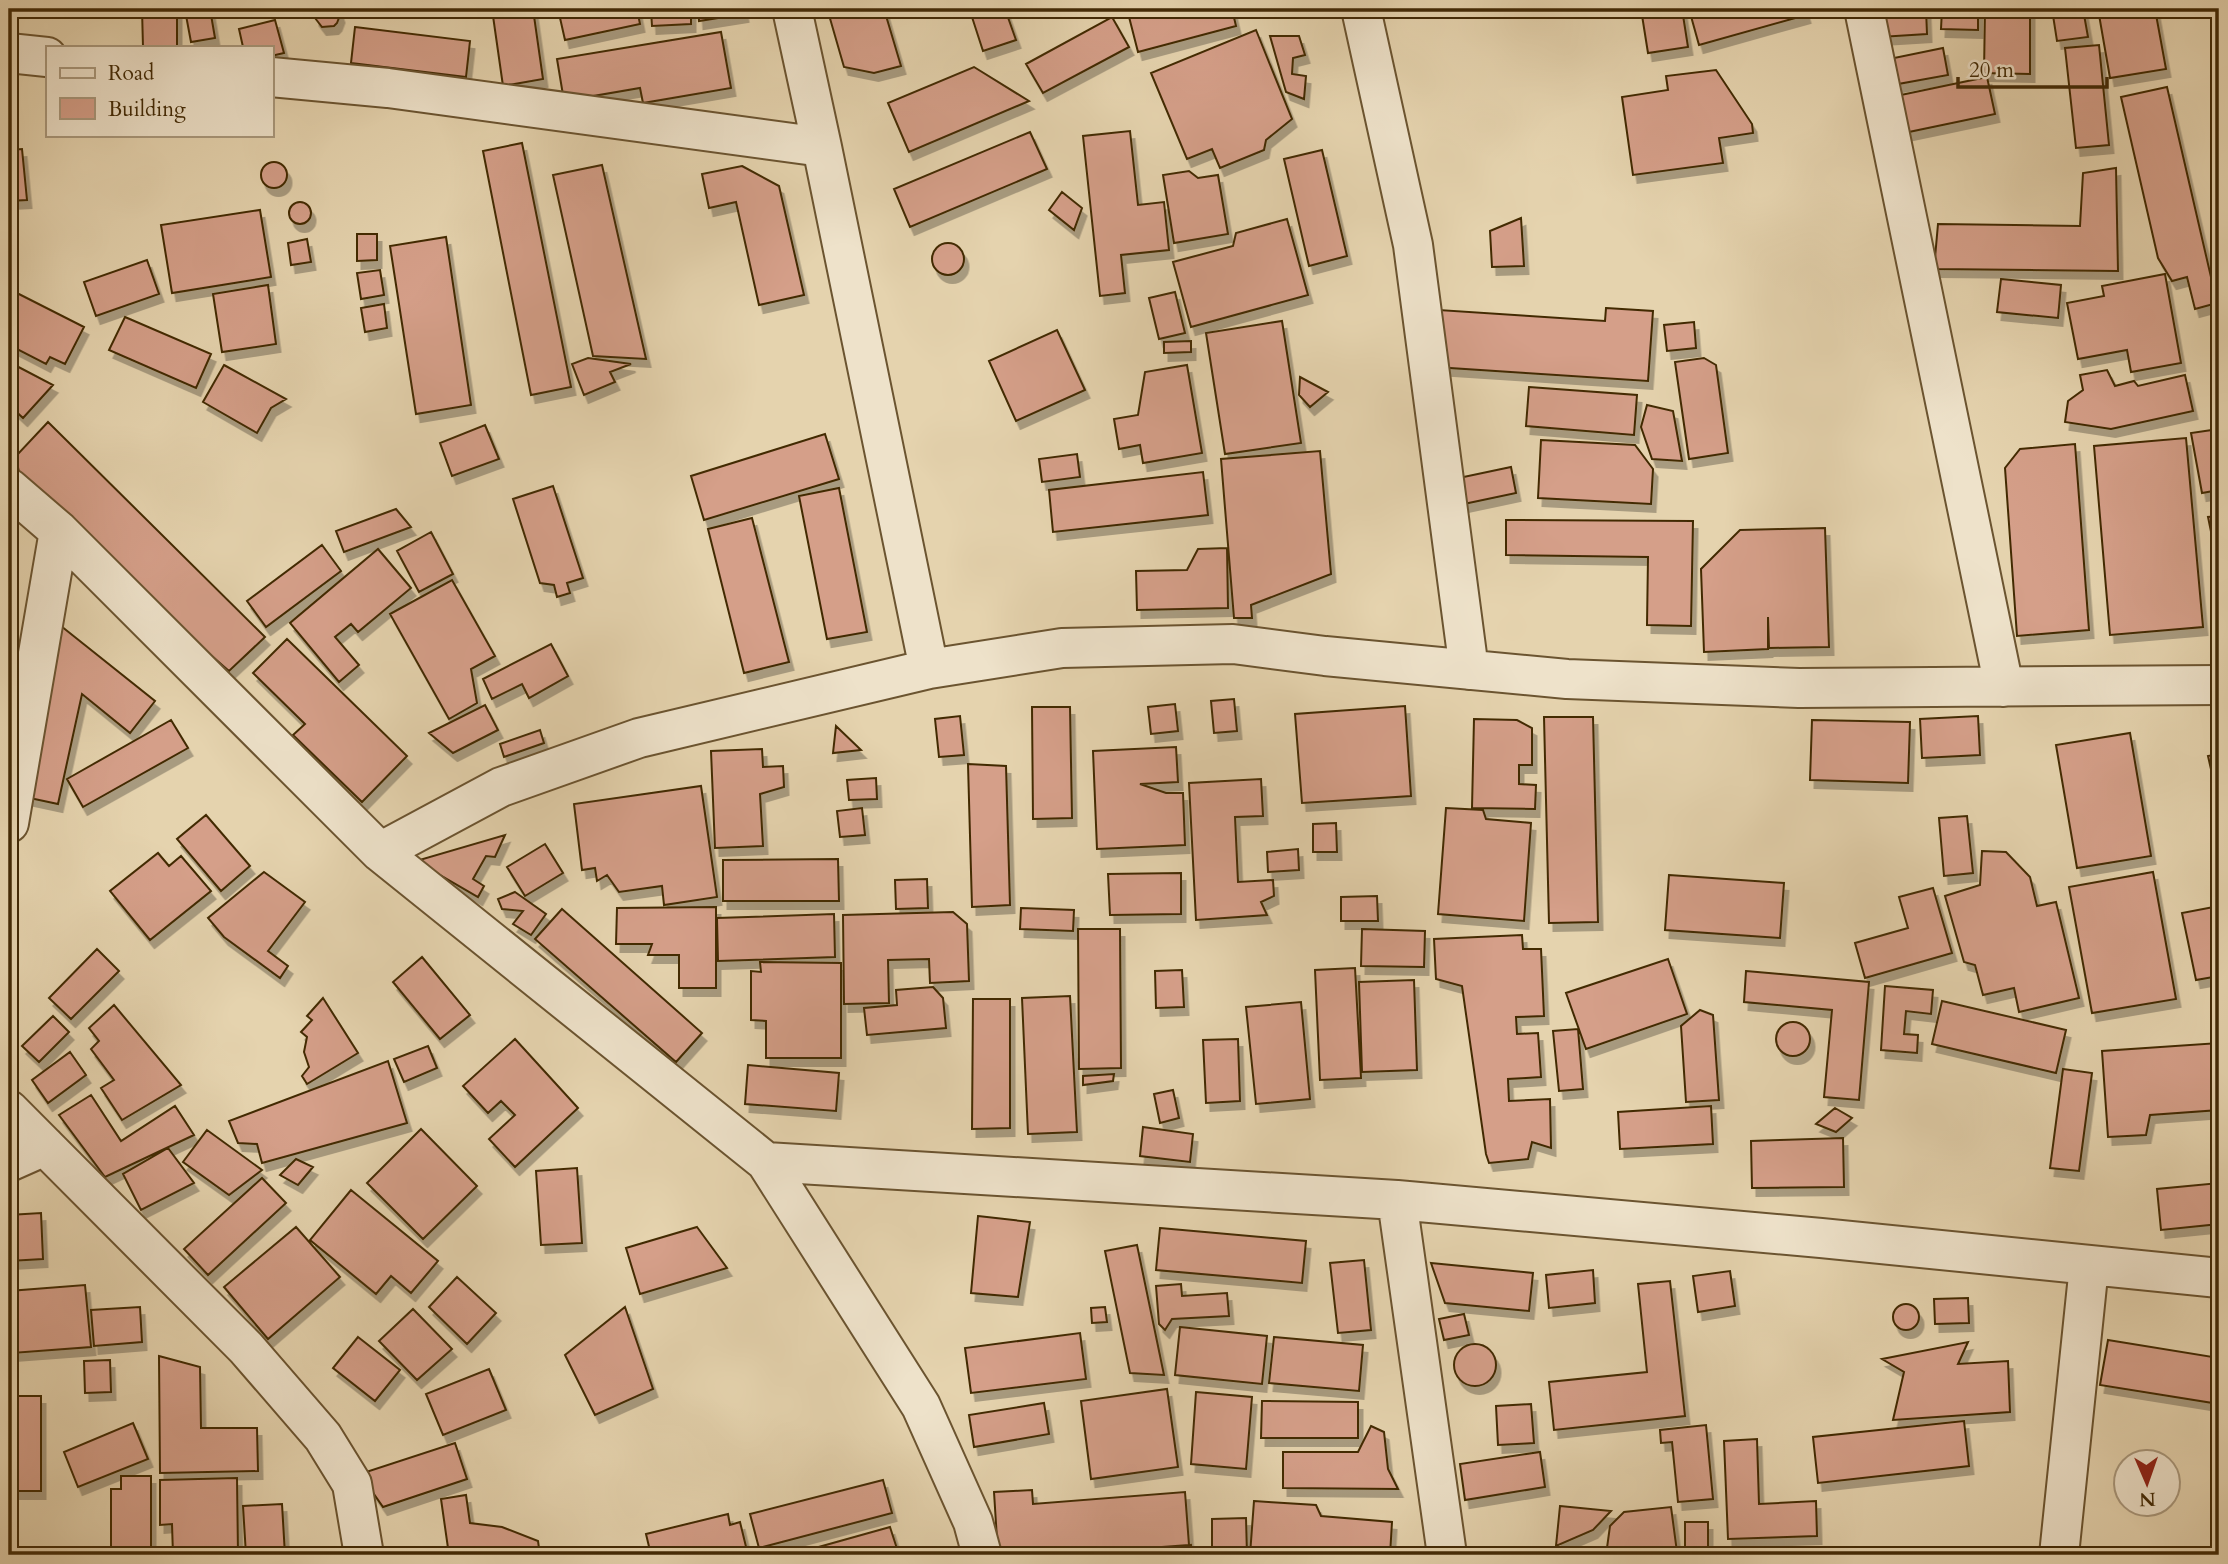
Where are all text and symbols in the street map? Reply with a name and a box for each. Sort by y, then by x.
legend [46,46,273,136]
scale bar [1958,46,2107,90]
text: 20 m [1969,56,2014,85]
text: Road [108,59,154,88]
text: Building [108,95,186,124]
north arrow [2112,1448,2182,1518]
text: N [2138,1486,2156,1512]

